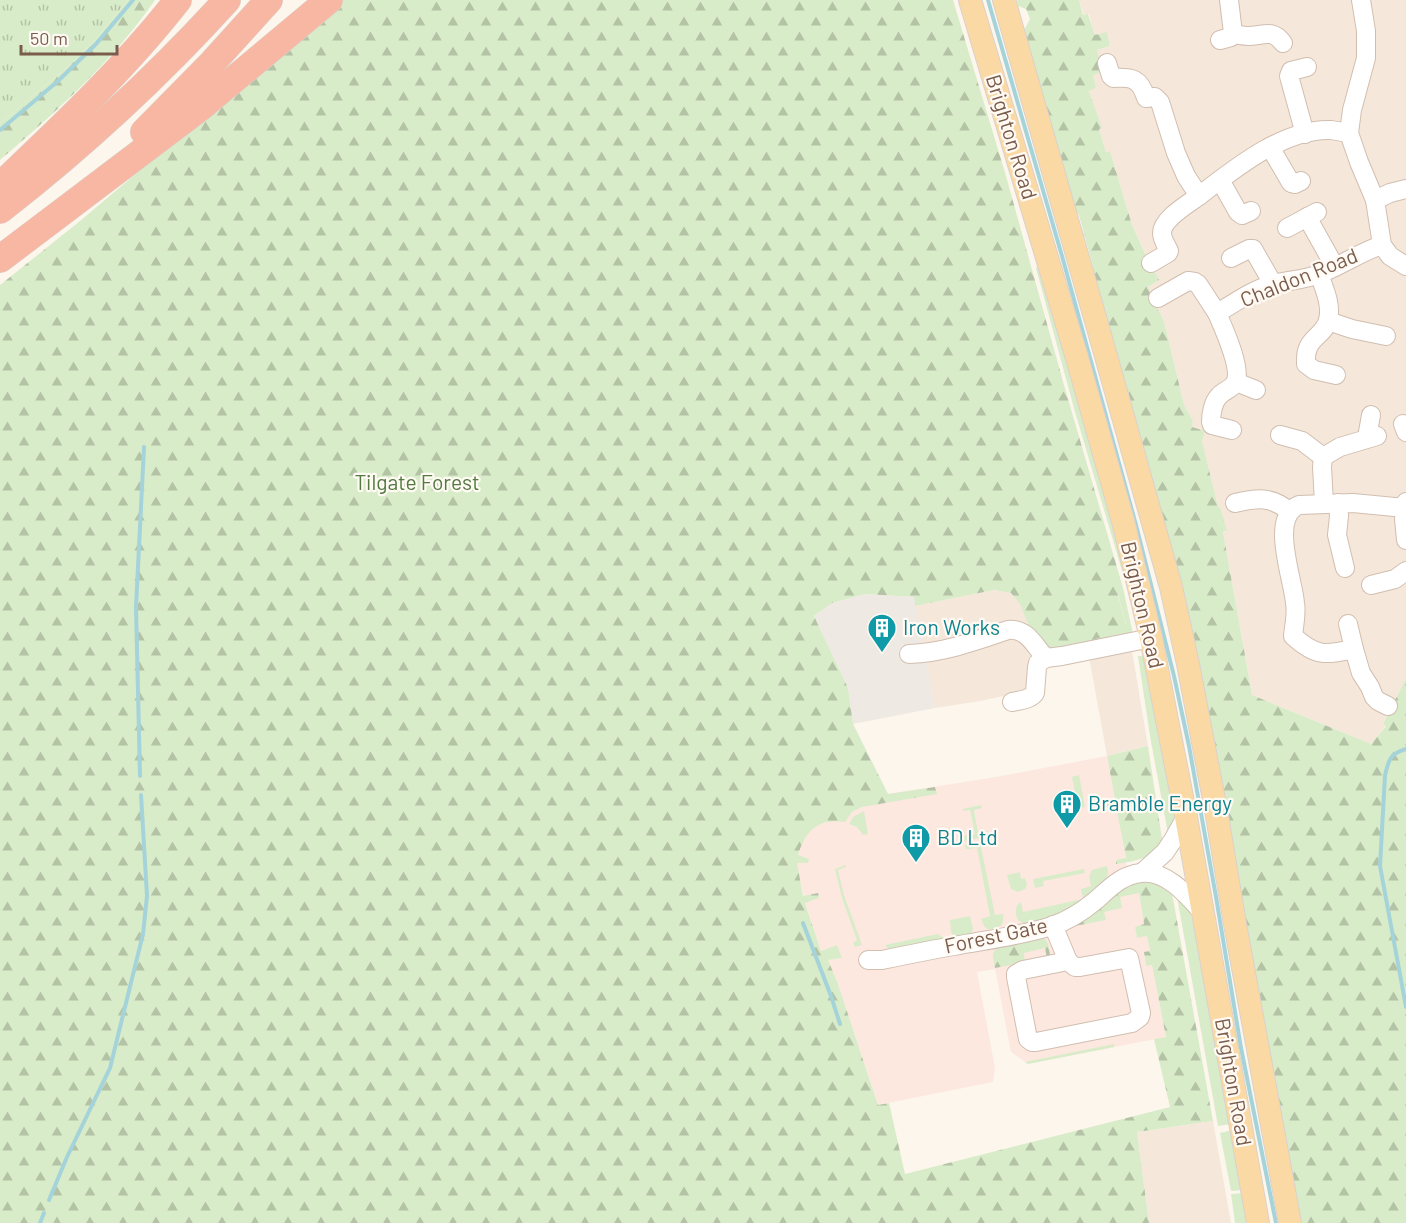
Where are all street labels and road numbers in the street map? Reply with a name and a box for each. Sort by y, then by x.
street label: Brighton Road [982,71,1043,202]
street label: Chaldon Road [1236,242,1361,312]
street label: Brighton Road [1117,539,1170,671]
street label: Forest Gate [942,911,1050,958]
street label: Brighton Road [1211,1016,1258,1148]

